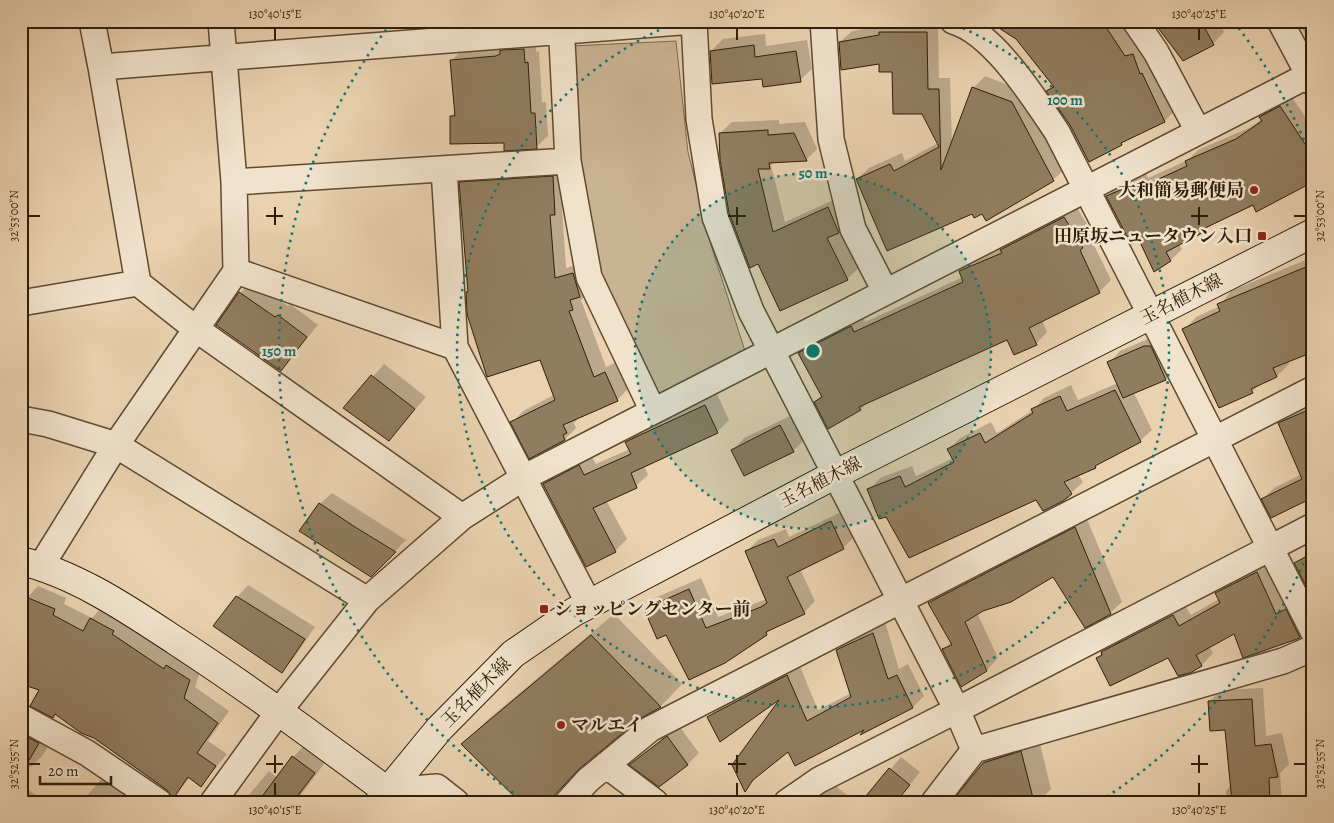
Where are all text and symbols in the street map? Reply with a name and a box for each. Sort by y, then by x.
text: 130°40'15"E [249,6,302,22]
text: 130°40'20"E [709,6,765,22]
text: 130°40'25"E [1172,6,1226,22]
text: 100 m [1047,90,1083,110]
text: 50 m [798,163,828,183]
place label: 大和簡易郵便局 [1118,178,1244,202]
marker: 大和簡易郵便局 [1248,184,1260,196]
text: 32°53'00"N [6,190,22,242]
text: 32°53'00"N [1312,190,1328,242]
place label: 田原坂ニュータウン入口 [1054,224,1252,248]
marker: 田原坂ニュータウン入口 [1256,230,1268,242]
street label: 玉名植木線 [1135,268,1227,330]
text: 150 m [262,341,297,361]
centre of rings [804,342,822,360]
street label: 玉名植木線 [774,451,866,513]
place label: ショッピングセンター前 [554,597,751,621]
marker: ショッピングセンター前 [538,603,550,615]
street label: 玉名植木線 [436,652,516,732]
place label: マルエイ [571,713,643,737]
marker: マルエイ [555,719,567,731]
text: 32°52'55"N [6,739,22,789]
text: 32°52'55"N [1312,739,1328,789]
scale bar [40,753,111,785]
text: 20 m [48,761,79,781]
text: 130°40'15"E [249,802,302,818]
text: 130°40'20"E [709,802,765,818]
text: 130°40'25"E [1172,802,1226,818]

